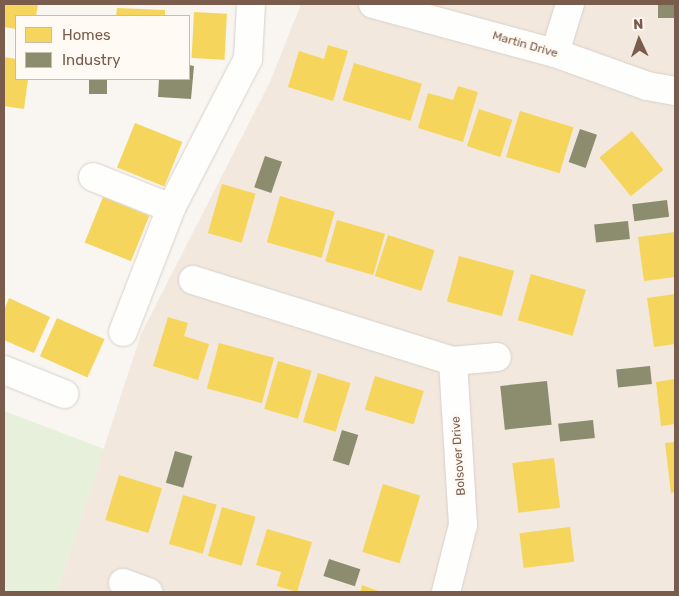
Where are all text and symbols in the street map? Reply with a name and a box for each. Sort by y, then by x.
legend [15,15,190,80]
north arrow [614,15,664,65]
text: N [633,16,644,33]
text: Homes [62,26,111,44]
street label: Martin Drive [491,29,559,61]
text: Industry [62,51,121,69]
street label: Bolsover Drive [449,416,469,496]

